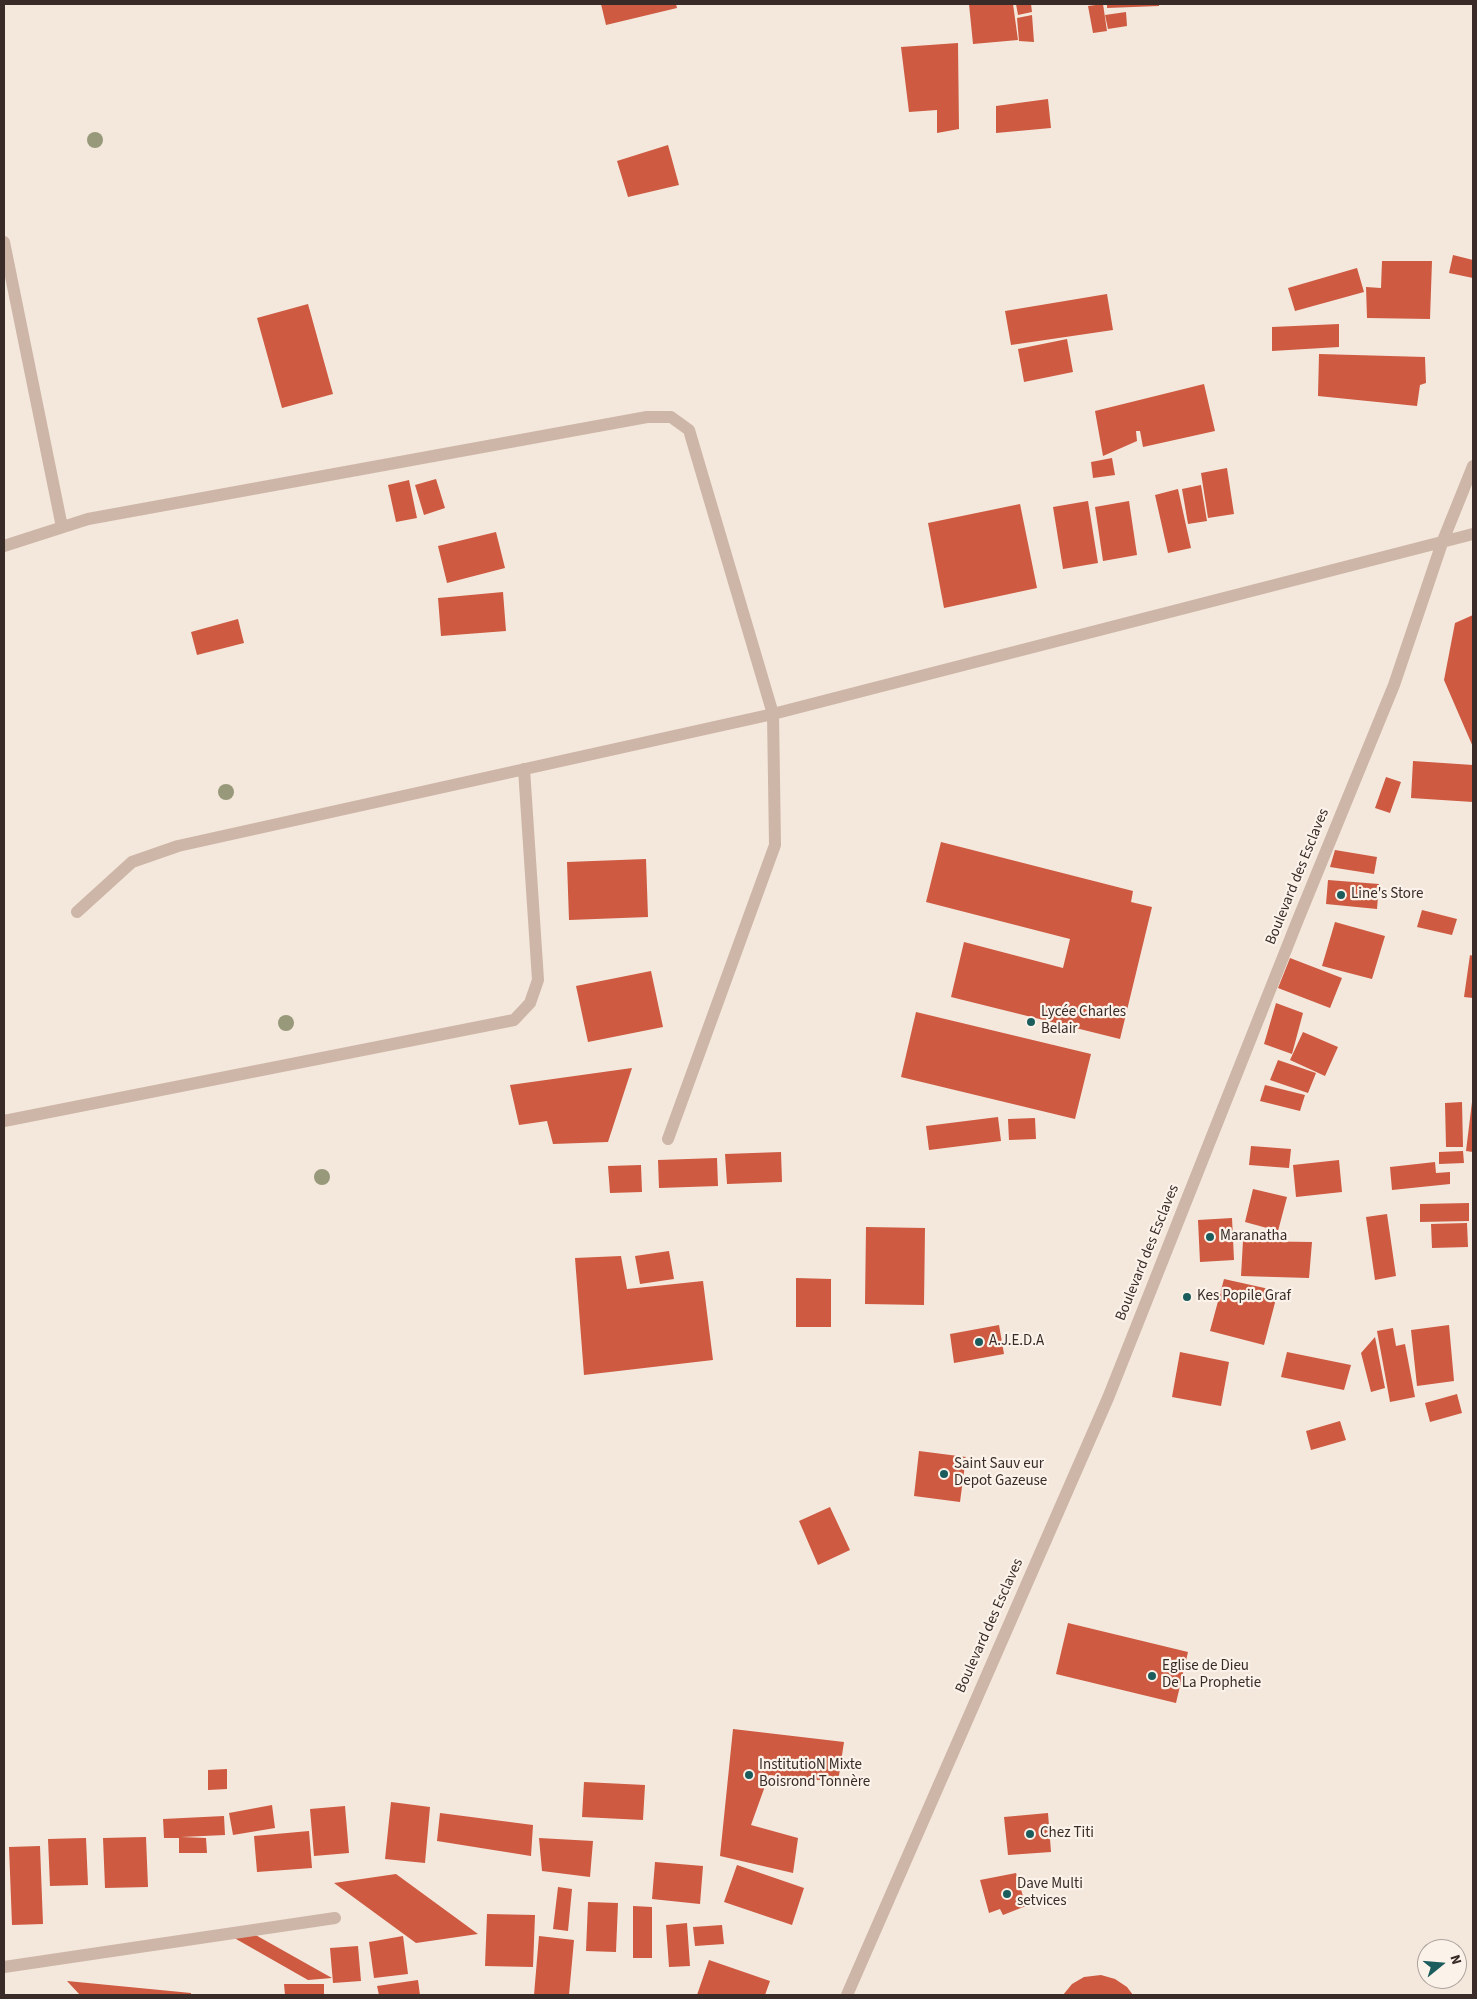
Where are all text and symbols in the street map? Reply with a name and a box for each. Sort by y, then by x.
street label: Boulevard des Esclaves [1262,806,1334,948]
place label: Line's Store [1351,886,1423,904]
marker: Line's Store [1335,889,1347,901]
place label: Lycée Charles Belair [1041,1004,1126,1039]
marker: Lycée Charles Belair [1025,1016,1037,1028]
street label: Boulevard des Esclaves [1112,1182,1184,1324]
place label: Maranatha [1220,1228,1287,1246]
marker: Maranatha [1204,1231,1216,1243]
place label: Kes Popile Graf [1197,1288,1291,1306]
marker: Kes Popile Graf [1181,1291,1193,1303]
place label: A.J.E.D.A [989,1333,1044,1351]
marker: A.J.E.D.A [973,1336,985,1348]
place label: Saint Sauv eur Depot Gazeuse [954,1456,1047,1491]
marker: Saint Sauv eur Depot Gazeuse [938,1468,950,1480]
street label: Boulevard des Esclaves [952,1556,1028,1696]
place label: Eglise de Dieu De La Prophetie [1162,1658,1261,1693]
marker: Eglise de Dieu De La Prophetie [1146,1670,1158,1682]
place label: InstitutioN Mixte Boisrond Tonnère [759,1757,870,1792]
marker: InstitutioN Mixte Boisrond Tonnère [743,1769,755,1781]
place label: Chez Titi [1040,1825,1094,1843]
marker: Chez Titi [1024,1828,1036,1840]
place label: Dave Multi setvices [1017,1876,1083,1911]
marker: Dave Multi setvices [1001,1888,1013,1900]
north arrow [1417,1939,1467,1989]
text: N [1444,1953,1466,1967]

